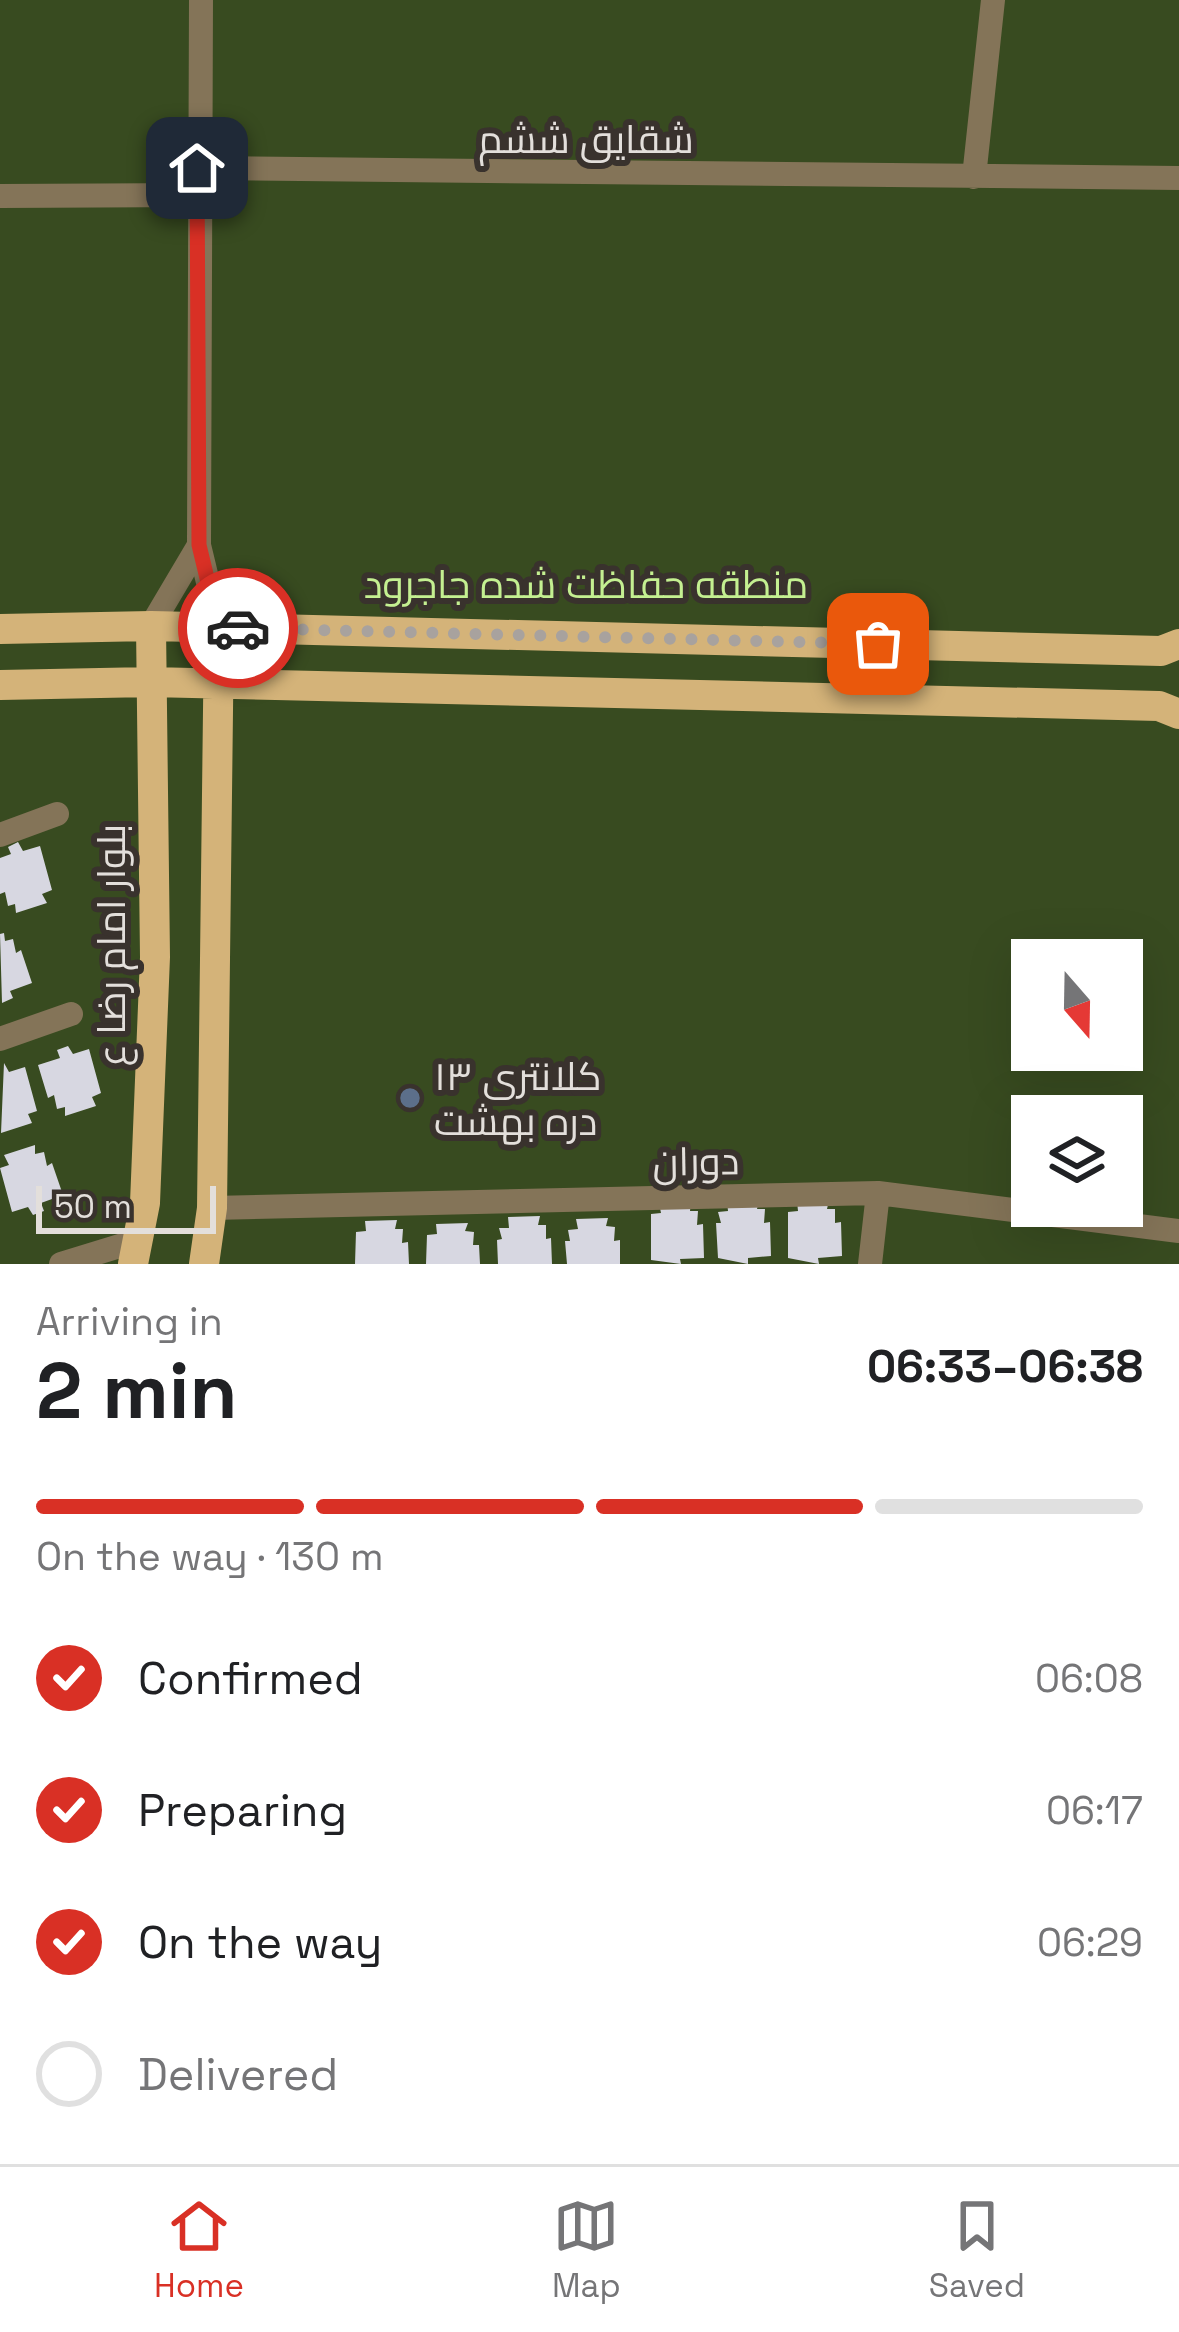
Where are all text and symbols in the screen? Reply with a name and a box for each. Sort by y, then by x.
street label: شقایق ششم [478,115,694,166]
pin [146,117,248,219]
icon: home [164,135,230,201]
park label: منطقه حفاظت شده جاجرود [364,560,808,609]
courier [178,568,298,688]
pin [827,593,929,695]
icon: car [205,595,271,661]
icon: bag [845,611,911,677]
street label: بلوار امام رضا ع [87,824,138,1066]
north arrow [1011,939,1143,1071]
map controls [1011,939,1143,1227]
place label: کلانتری ۱۳ دره بهشت [434,1052,602,1146]
marker: کلانتری ۱۳ دره بهشت [397,1085,423,1111]
button: layers [1011,1095,1143,1227]
street label: دوران [652,1136,740,1187]
scale bar [36,1180,216,1233]
text: 50 m [54,1186,132,1228]
text: Arriving in [36,1297,223,1346]
text: 06:33–06:38 [867,1338,1143,1395]
text: 2 min [36,1341,238,1441]
text: On the way · 130 m [36,1532,383,1581]
icon: check [36,1645,102,1711]
text: Confirmed [138,1650,363,1707]
text: 06:08 [1035,1654,1143,1703]
icon: check [36,1777,102,1843]
text: Preparing [138,1782,347,1839]
text: 06:17 [1046,1786,1143,1835]
icon: check [36,1909,102,1975]
text: On the way [138,1914,382,1971]
text: 06:29 [1037,1918,1143,1967]
text: Delivered [138,2046,338,2103]
tab: Home [154,2193,244,2307]
tab: Map [552,2193,621,2307]
tab: Saved [929,2193,1025,2307]

